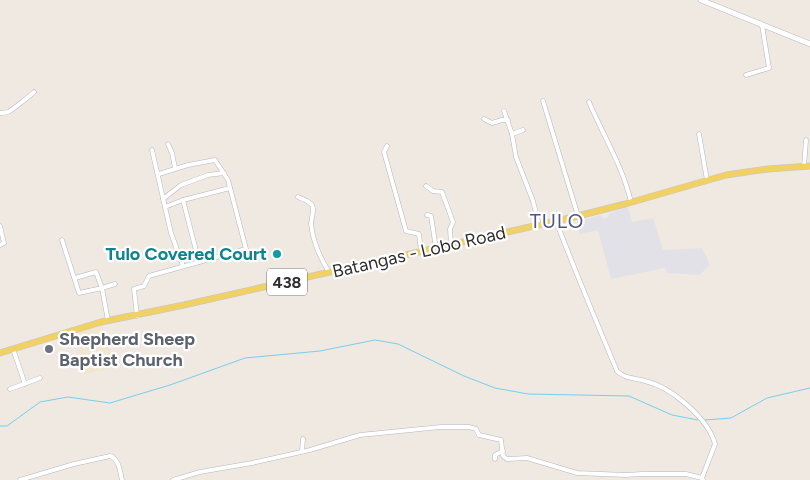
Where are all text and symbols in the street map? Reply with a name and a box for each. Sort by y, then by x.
district label: TULO [530,209,584,233]
street label: Batangas - Lobo Road [330,221,508,283]
place label: Tulo Covered Court [105,243,267,265]
marker: Tulo Covered Court [271,248,283,260]
road number: 438 [267,268,307,296]
place label: Shepherd Sheep Baptist Church [59,328,195,371]
marker: Shepherd Sheep Baptist Church [43,343,55,355]

